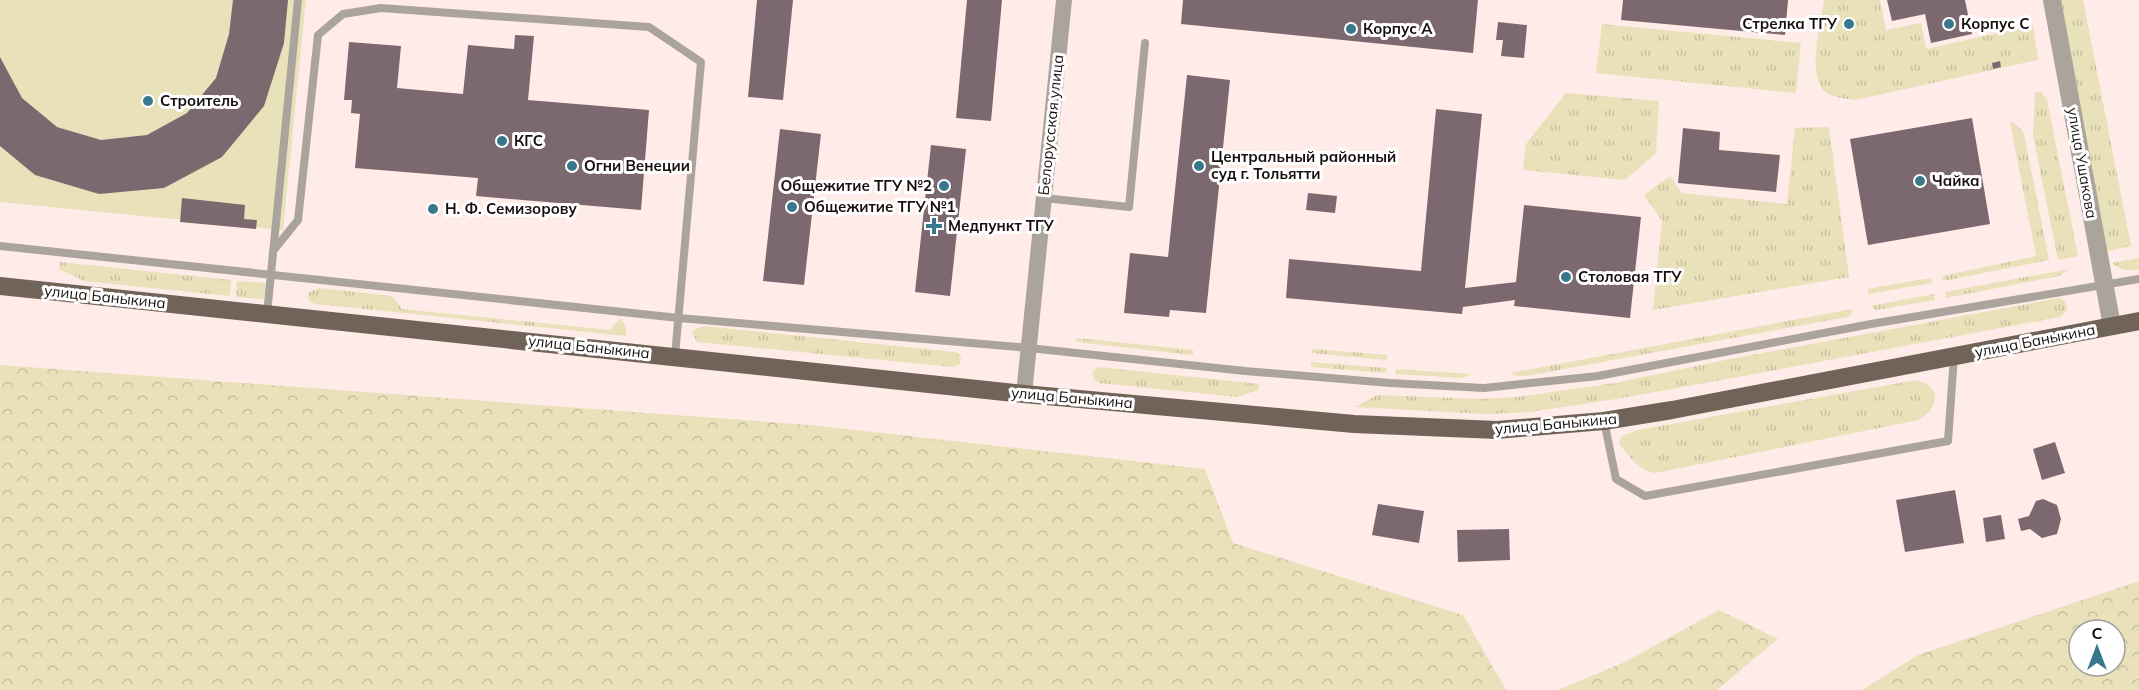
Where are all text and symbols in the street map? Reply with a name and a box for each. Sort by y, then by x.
place label: Стрелка ТГУ [1742,14,1838,33]
place label: Корпус С [1961,14,2029,33]
marker: Стрелка ТГУ [1842,17,1856,31]
marker: Корпус С [1942,17,1956,31]
place label: Корпус А [1363,19,1433,38]
marker: Корпус А [1344,22,1358,36]
street label: Белорусская улица [1034,54,1067,196]
place label: Строитель [160,91,239,110]
marker: Строитель [141,94,155,108]
street label: улица Ушакова [2063,106,2102,220]
place label: КГС [514,131,543,150]
marker: КГС [495,134,509,148]
place label: Центральный районный суд г. Тольятти [1211,147,1396,183]
place label: Огни Венеции [584,156,690,175]
marker: Огни Венеции [565,159,579,173]
marker: Центральный районный суд г. Тольятти [1192,159,1206,173]
place label: Чайка [1932,171,1979,190]
marker: Чайка [1913,174,1927,188]
place label: Общежитие ТГУ №2 [781,176,932,195]
marker: Общежитие ТГУ №2 [937,179,951,193]
place label: Общежитие ТГУ №1 [804,197,955,216]
place label: Н. Ф. Семизорову [445,199,577,218]
marker: Общежитие ТГУ №1 [785,200,799,214]
marker: Н. Ф. Семизорову [426,202,440,216]
place label: Медпункт ТГУ [948,216,1055,235]
marker: Медпункт ТГУ [925,217,943,235]
place label: Столовая ТГУ [1578,267,1682,286]
marker: Столовая ТГУ [1559,270,1573,284]
street label: улица Баныкина [43,281,167,312]
street label: улица Баныкина [1973,320,2097,361]
street label: улица Баныкина [527,331,651,362]
street label: улица Баныкина [1010,383,1134,412]
street label: улица Баныкина [1494,409,1618,438]
north arrow [2067,618,2127,678]
text: С [2092,623,2103,643]

